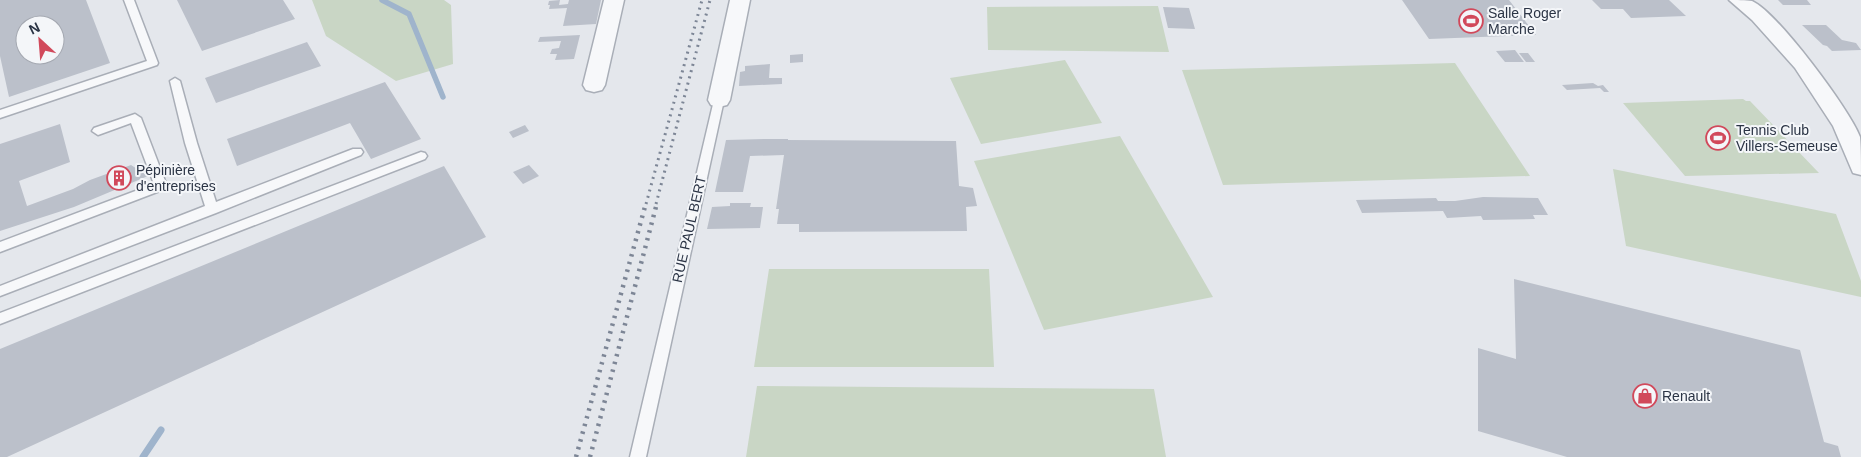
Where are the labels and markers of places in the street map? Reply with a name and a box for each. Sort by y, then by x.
place label: Salle Roger Marche [1488,5,1561,37]
sports icon: Salle Roger Marche [1458,8,1484,34]
place label: Tennis Club Villers-Semeuse [1736,122,1838,154]
sports icon: Tennis Club Villers-Semeuse [1705,125,1731,151]
place label: Pépinière d'entreprises [136,162,216,194]
building icon: Pépinière d'entreprises [106,165,132,191]
shop icon: Renault [1632,383,1658,409]
place label: Renault [1662,388,1710,404]

